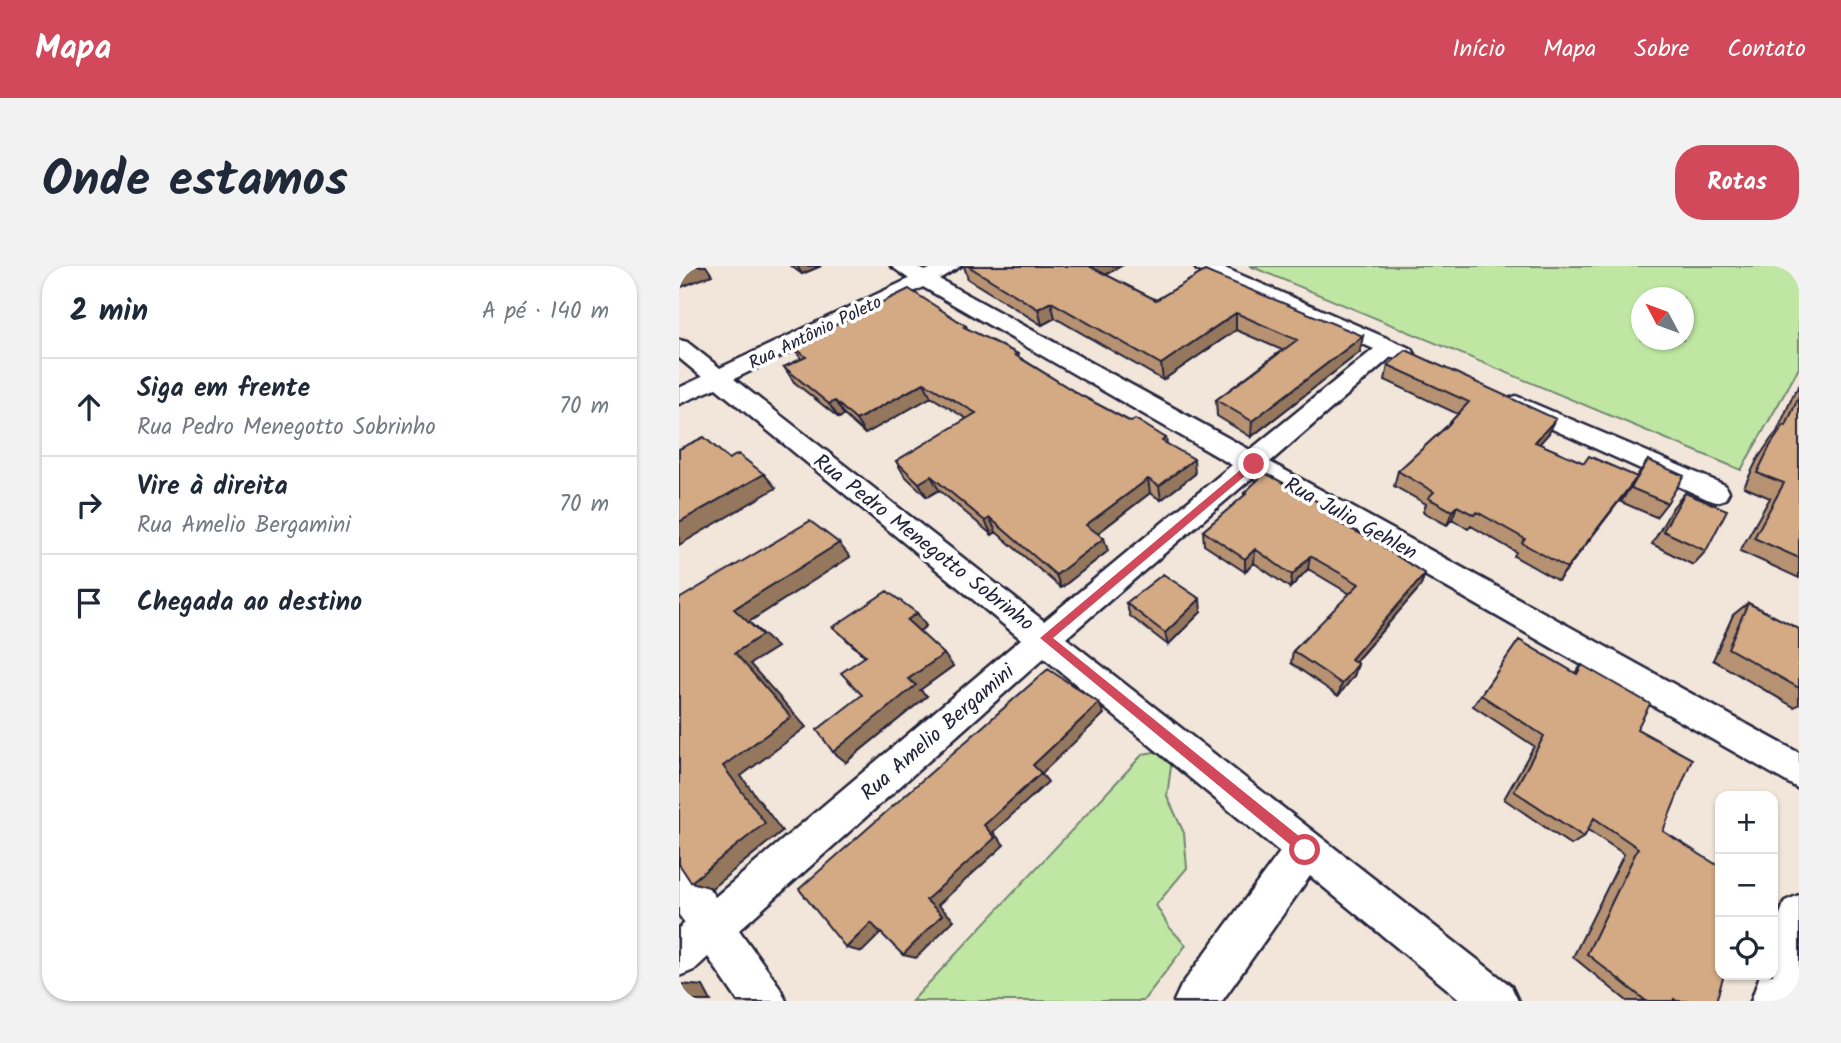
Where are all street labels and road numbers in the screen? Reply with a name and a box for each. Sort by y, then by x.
street label: Rua Antônio Poleto [744,288,887,378]
street label: Rua Pedro Menegotto Sobrinho [805,446,1041,640]
street label: Rua Julio Gehlen [1278,469,1423,570]
street label: Rua Amelio Bergamini [854,656,1023,810]

